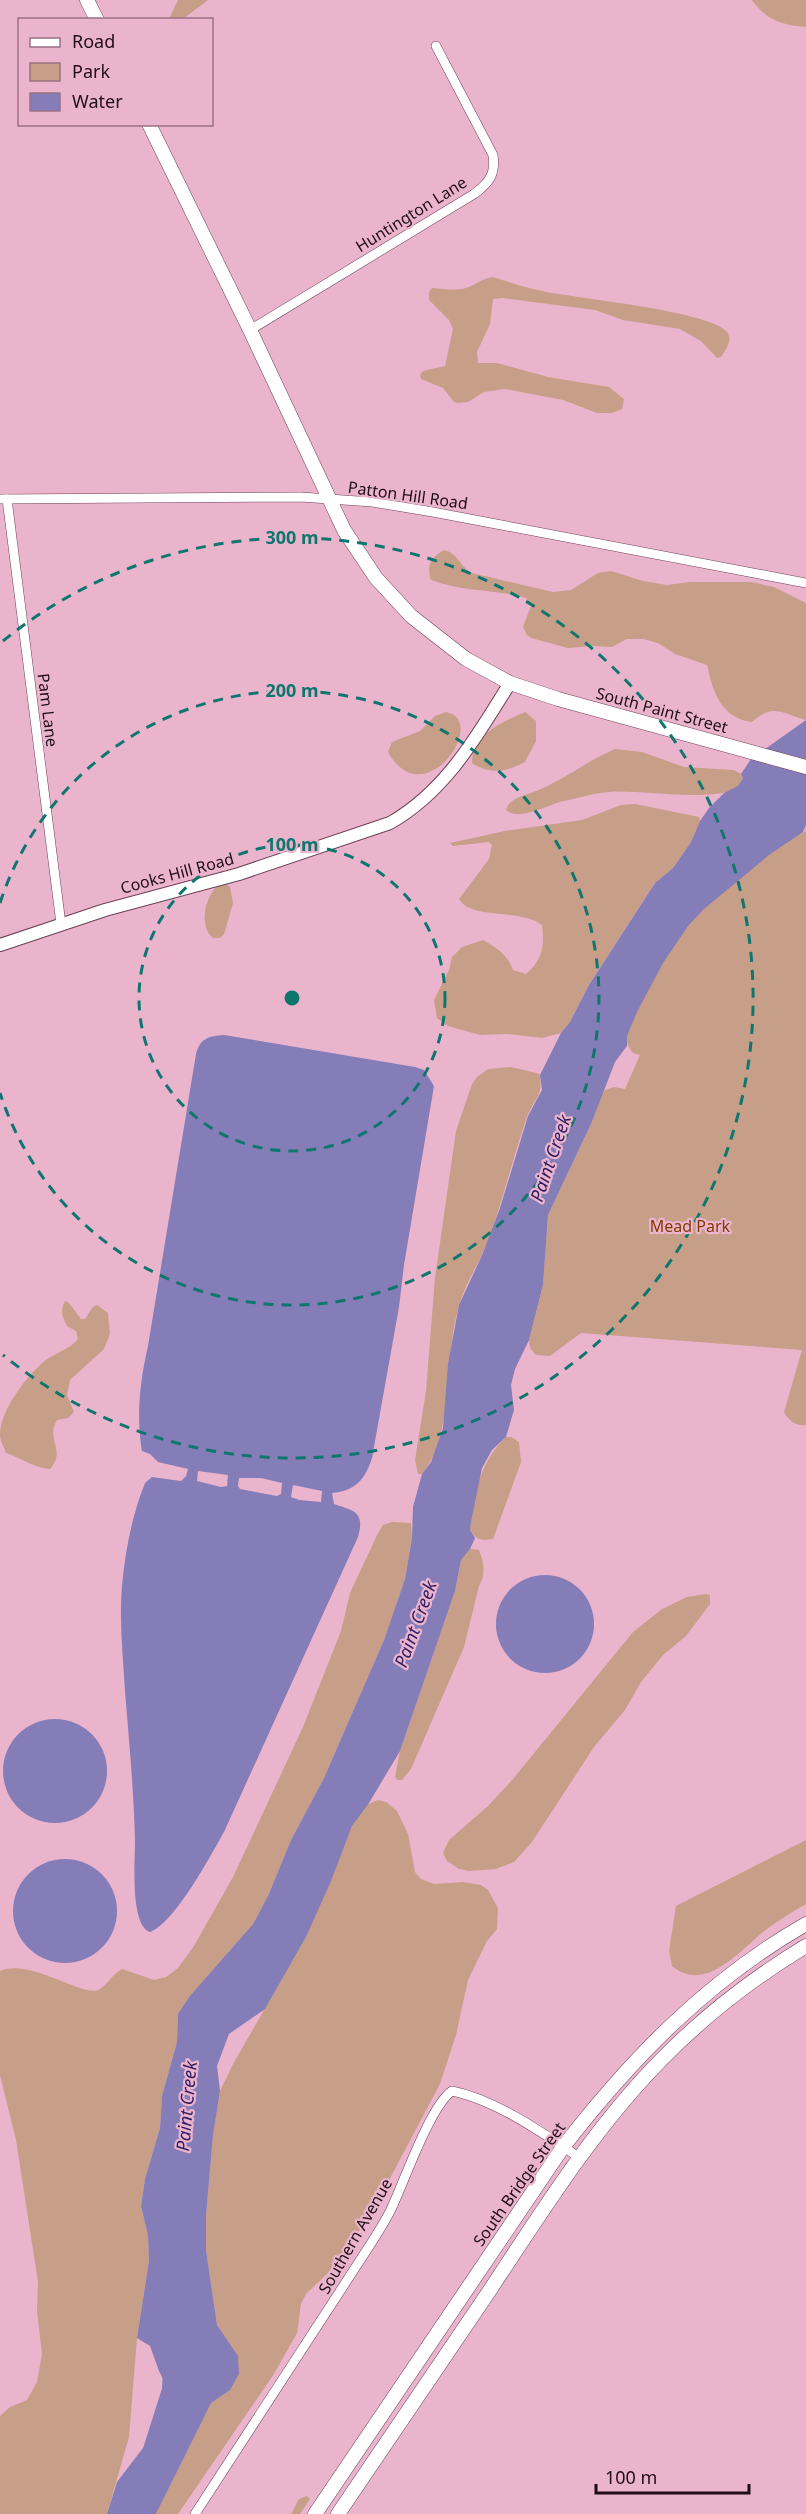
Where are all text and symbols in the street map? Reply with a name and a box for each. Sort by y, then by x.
legend [18,18,213,126]
text: Road [72,29,115,53]
text: Park [72,59,110,83]
text: Water [72,89,123,113]
street label: Huntington Lane [351,171,471,257]
street label: Patton Hill Road [347,476,469,514]
text: 300 m [265,525,319,549]
street label: Pam Lane [33,672,63,748]
text: 200 m [265,678,319,702]
street label: South Paint Street [594,682,730,738]
text: 100 m [265,832,319,856]
street label: Cooks Hill Road [118,847,236,899]
centre of rings [282,988,302,1008]
water label: Paint Creek [524,1110,576,1205]
park label: Mead Park [650,1215,731,1237]
water label: Paint Creek [388,1576,442,1671]
water label: Paint Creek [170,2059,202,2152]
street label: South Bridge Street [468,2117,570,2250]
street label: Southern Avenue [313,2174,397,2298]
scale bar [596,2457,749,2495]
text: 100 m [605,2465,657,2489]

